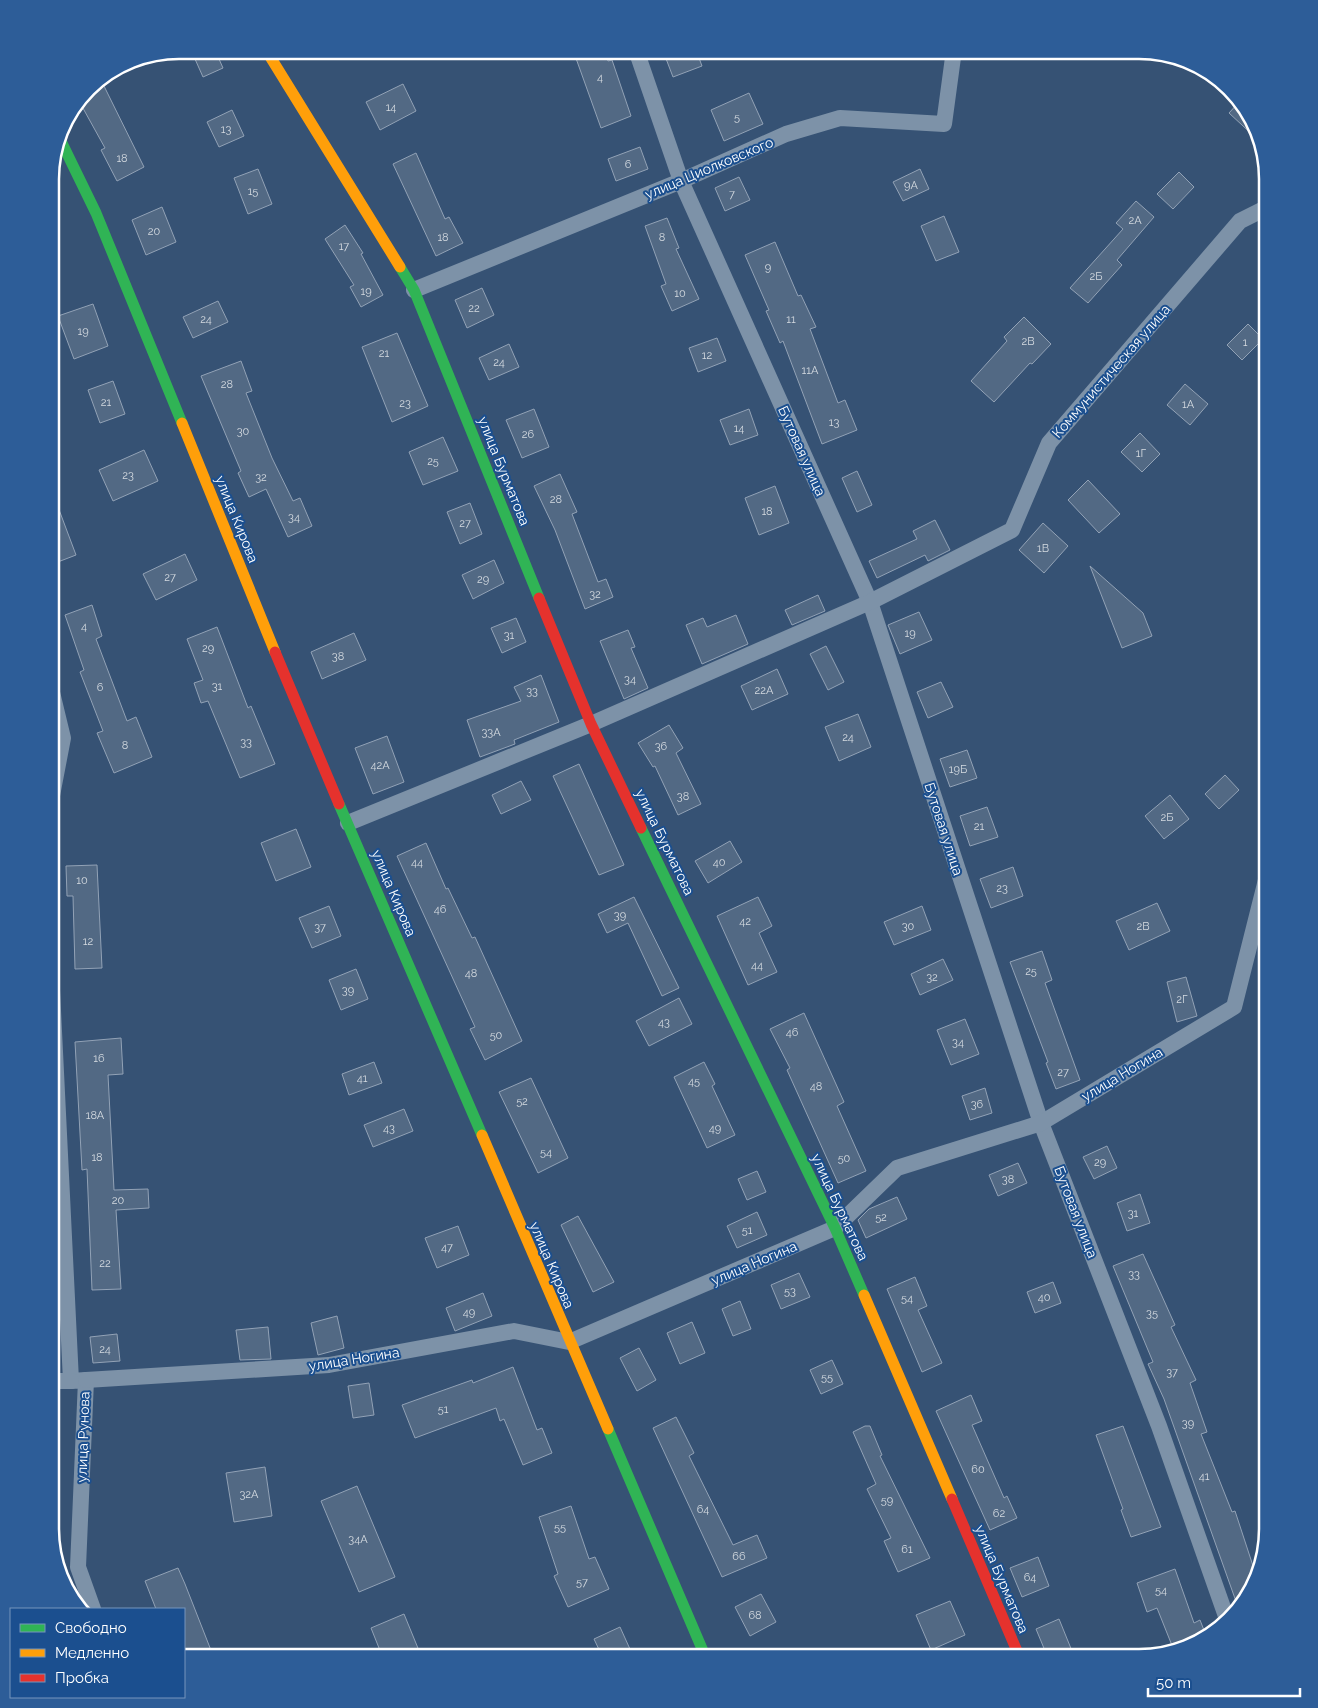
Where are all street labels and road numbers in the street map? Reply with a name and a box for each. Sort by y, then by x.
street label: улица Циолковского [642,134,776,202]
street label: Коммунистическая улица [1049,301,1173,441]
street label: Бутовая улица [775,403,829,499]
street label: улица Бурматова [475,414,533,528]
street label: улица Кирова [212,473,262,565]
street label: Бутовая улица [921,780,967,878]
street label: улица Бурматова [632,786,698,898]
street label: улица Кирова [369,847,419,939]
street label: улица Ногина [1079,1044,1165,1104]
street label: улица Бурматова [808,1151,872,1263]
street label: Бутовая улица [1051,1164,1101,1260]
street label: улица Кирова [527,1219,577,1311]
street label: улица Ногина [709,1238,799,1288]
street label: улица Ногина [308,1344,400,1374]
street label: улица Рунова [73,1391,93,1483]
street label: улица Бурматова [972,1522,1032,1636]

